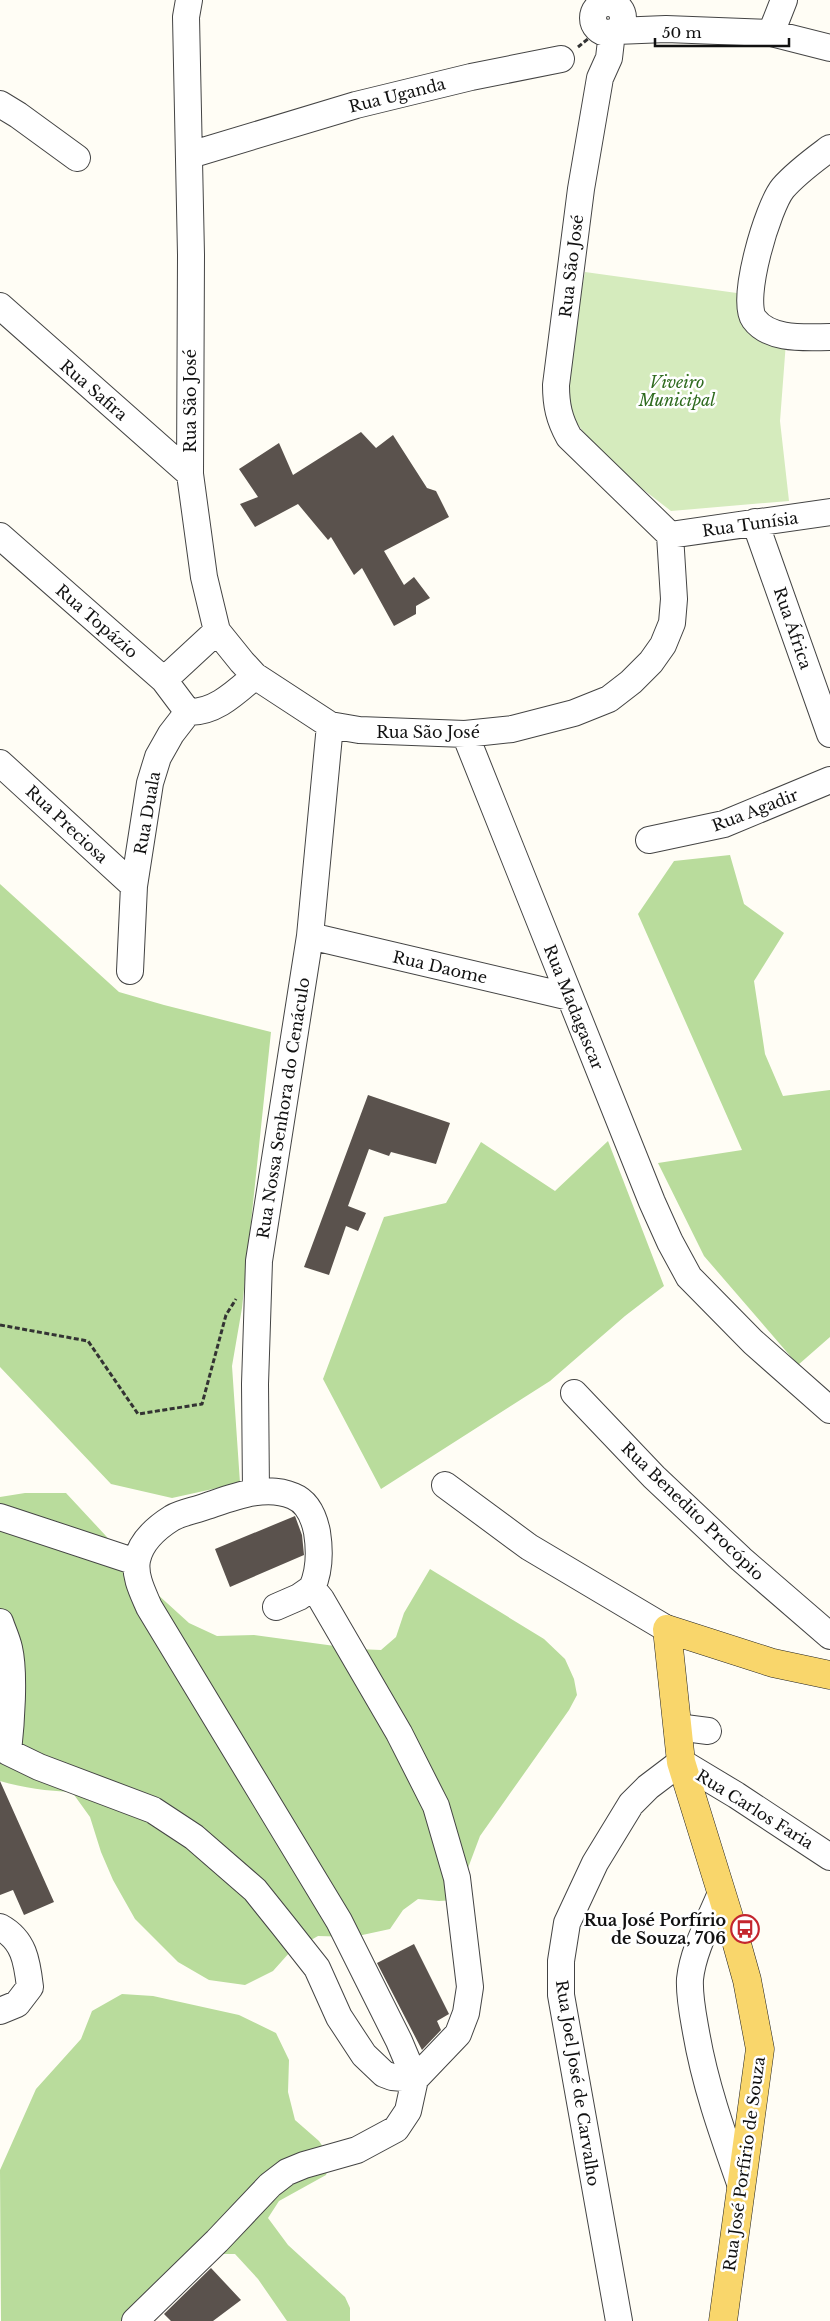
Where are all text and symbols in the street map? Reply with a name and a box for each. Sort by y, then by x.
scale bar [655,15,789,47]
text: 50 m [662,23,702,42]
street label: Rua Uganda [347,73,448,117]
street label: Rua São José [555,213,587,319]
street label: Rua São José [180,349,200,453]
street label: Rua Safira [56,355,132,425]
park label: Viveiro Municipal [638,372,716,410]
street label: Rua Tunísia [701,507,799,541]
street label: Rua Topázio [52,580,142,662]
street label: Rua África [770,584,816,672]
street label: Rua São José [376,722,480,742]
street label: Rua Duala [130,770,164,856]
street label: Rua Preciosa [22,781,112,867]
street label: Rua Agadir [709,784,801,836]
street label: Rua Madagascar [540,941,608,1073]
street label: Rua Daome [391,946,489,988]
street label: Rua Nossa Senhora do Cenáculo [252,976,314,1240]
street label: Rua Benedito Procópio [618,1438,768,1584]
street label: Rua Carlos Faria [693,1765,817,1853]
place label: Rua José Porfírio de Souza, 706 [584,1910,726,1948]
bus stop icon: Rua José Porfírio de Souza, 706 [730,1914,760,1944]
street label: Rua Joel José de Carvalho [552,1979,604,2187]
street label: Rua José Porfírio de Souza [719,2055,769,2273]

